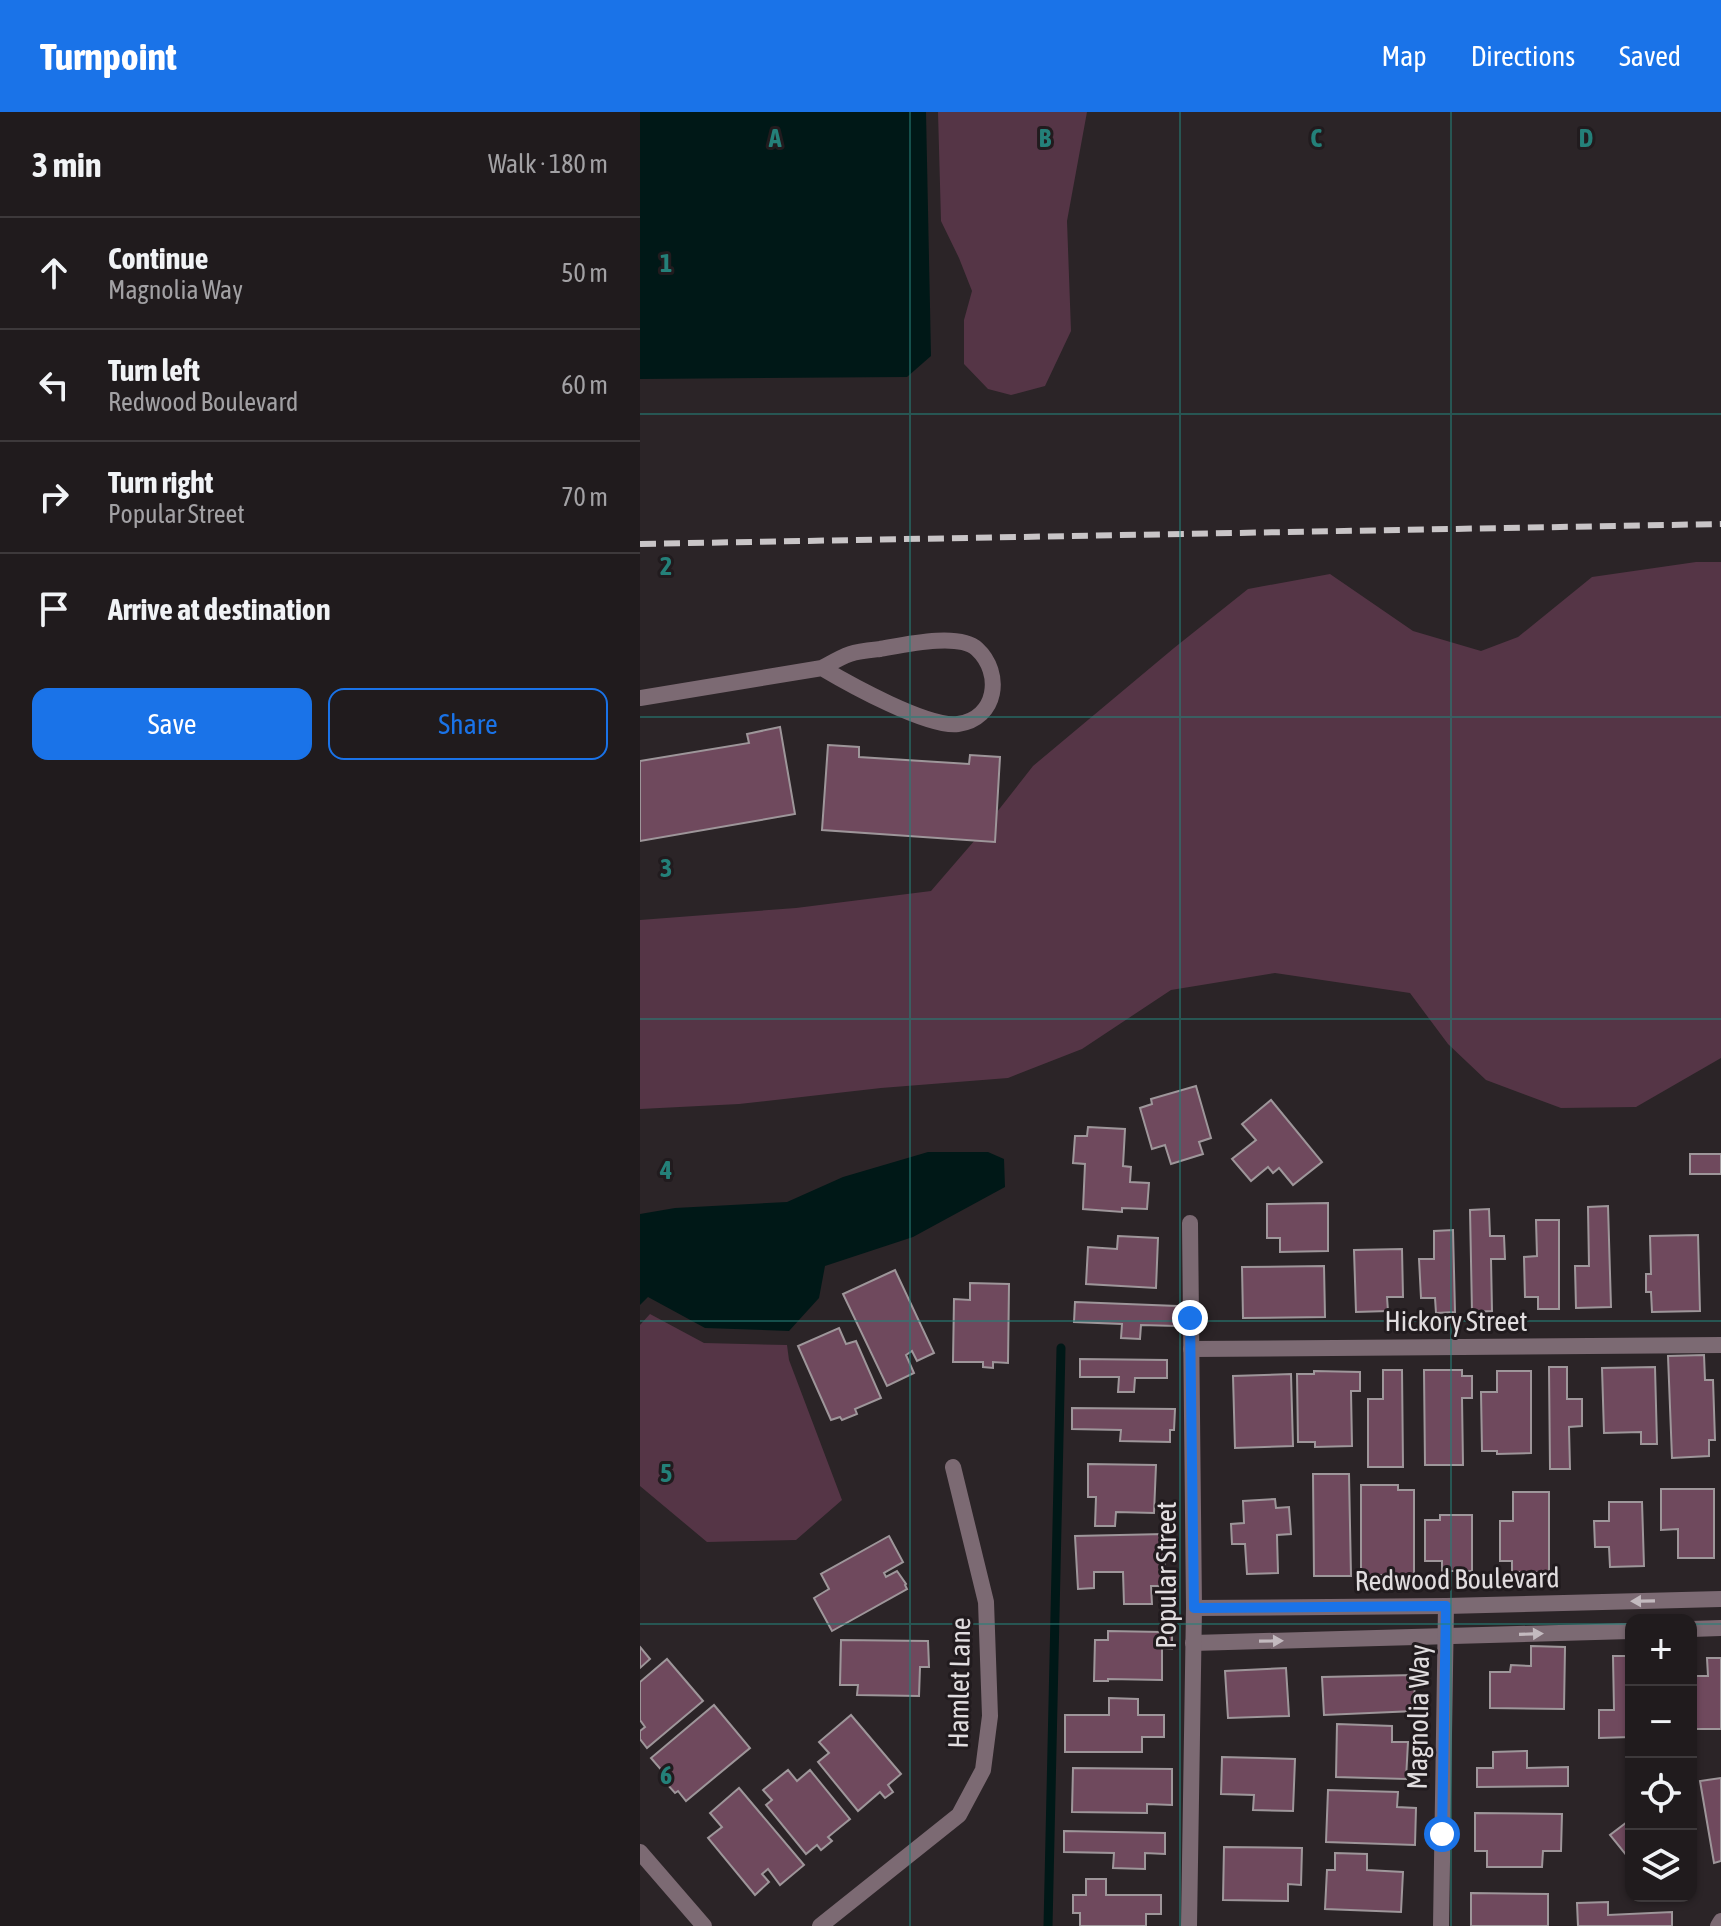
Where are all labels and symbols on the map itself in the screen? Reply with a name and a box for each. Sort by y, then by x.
text: A [768,123,782,153]
text: B [1039,123,1052,153]
text: C [1310,123,1322,153]
text: D [1579,123,1593,153]
text: 1 [660,248,672,278]
text: 2 [660,551,672,581]
text: 3 [660,853,672,883]
text: 4 [659,1155,672,1185]
route end [1172,1300,1208,1336]
street label: Hickory Street [1384,1305,1528,1337]
text: 5 [660,1458,672,1488]
street label: Popular Street [1150,1501,1182,1649]
street label: Redwood Boulevard [1354,1561,1560,1597]
one-way arrow [1630,1595,1655,1607]
street label: Hamlet Lane [942,1617,976,1749]
one-way arrow [1519,1627,1544,1640]
one-way arrow [1259,1634,1284,1647]
street label: Magnolia Way [1401,1644,1435,1790]
text: 6 [660,1760,672,1790]
route start [1424,1816,1460,1852]

